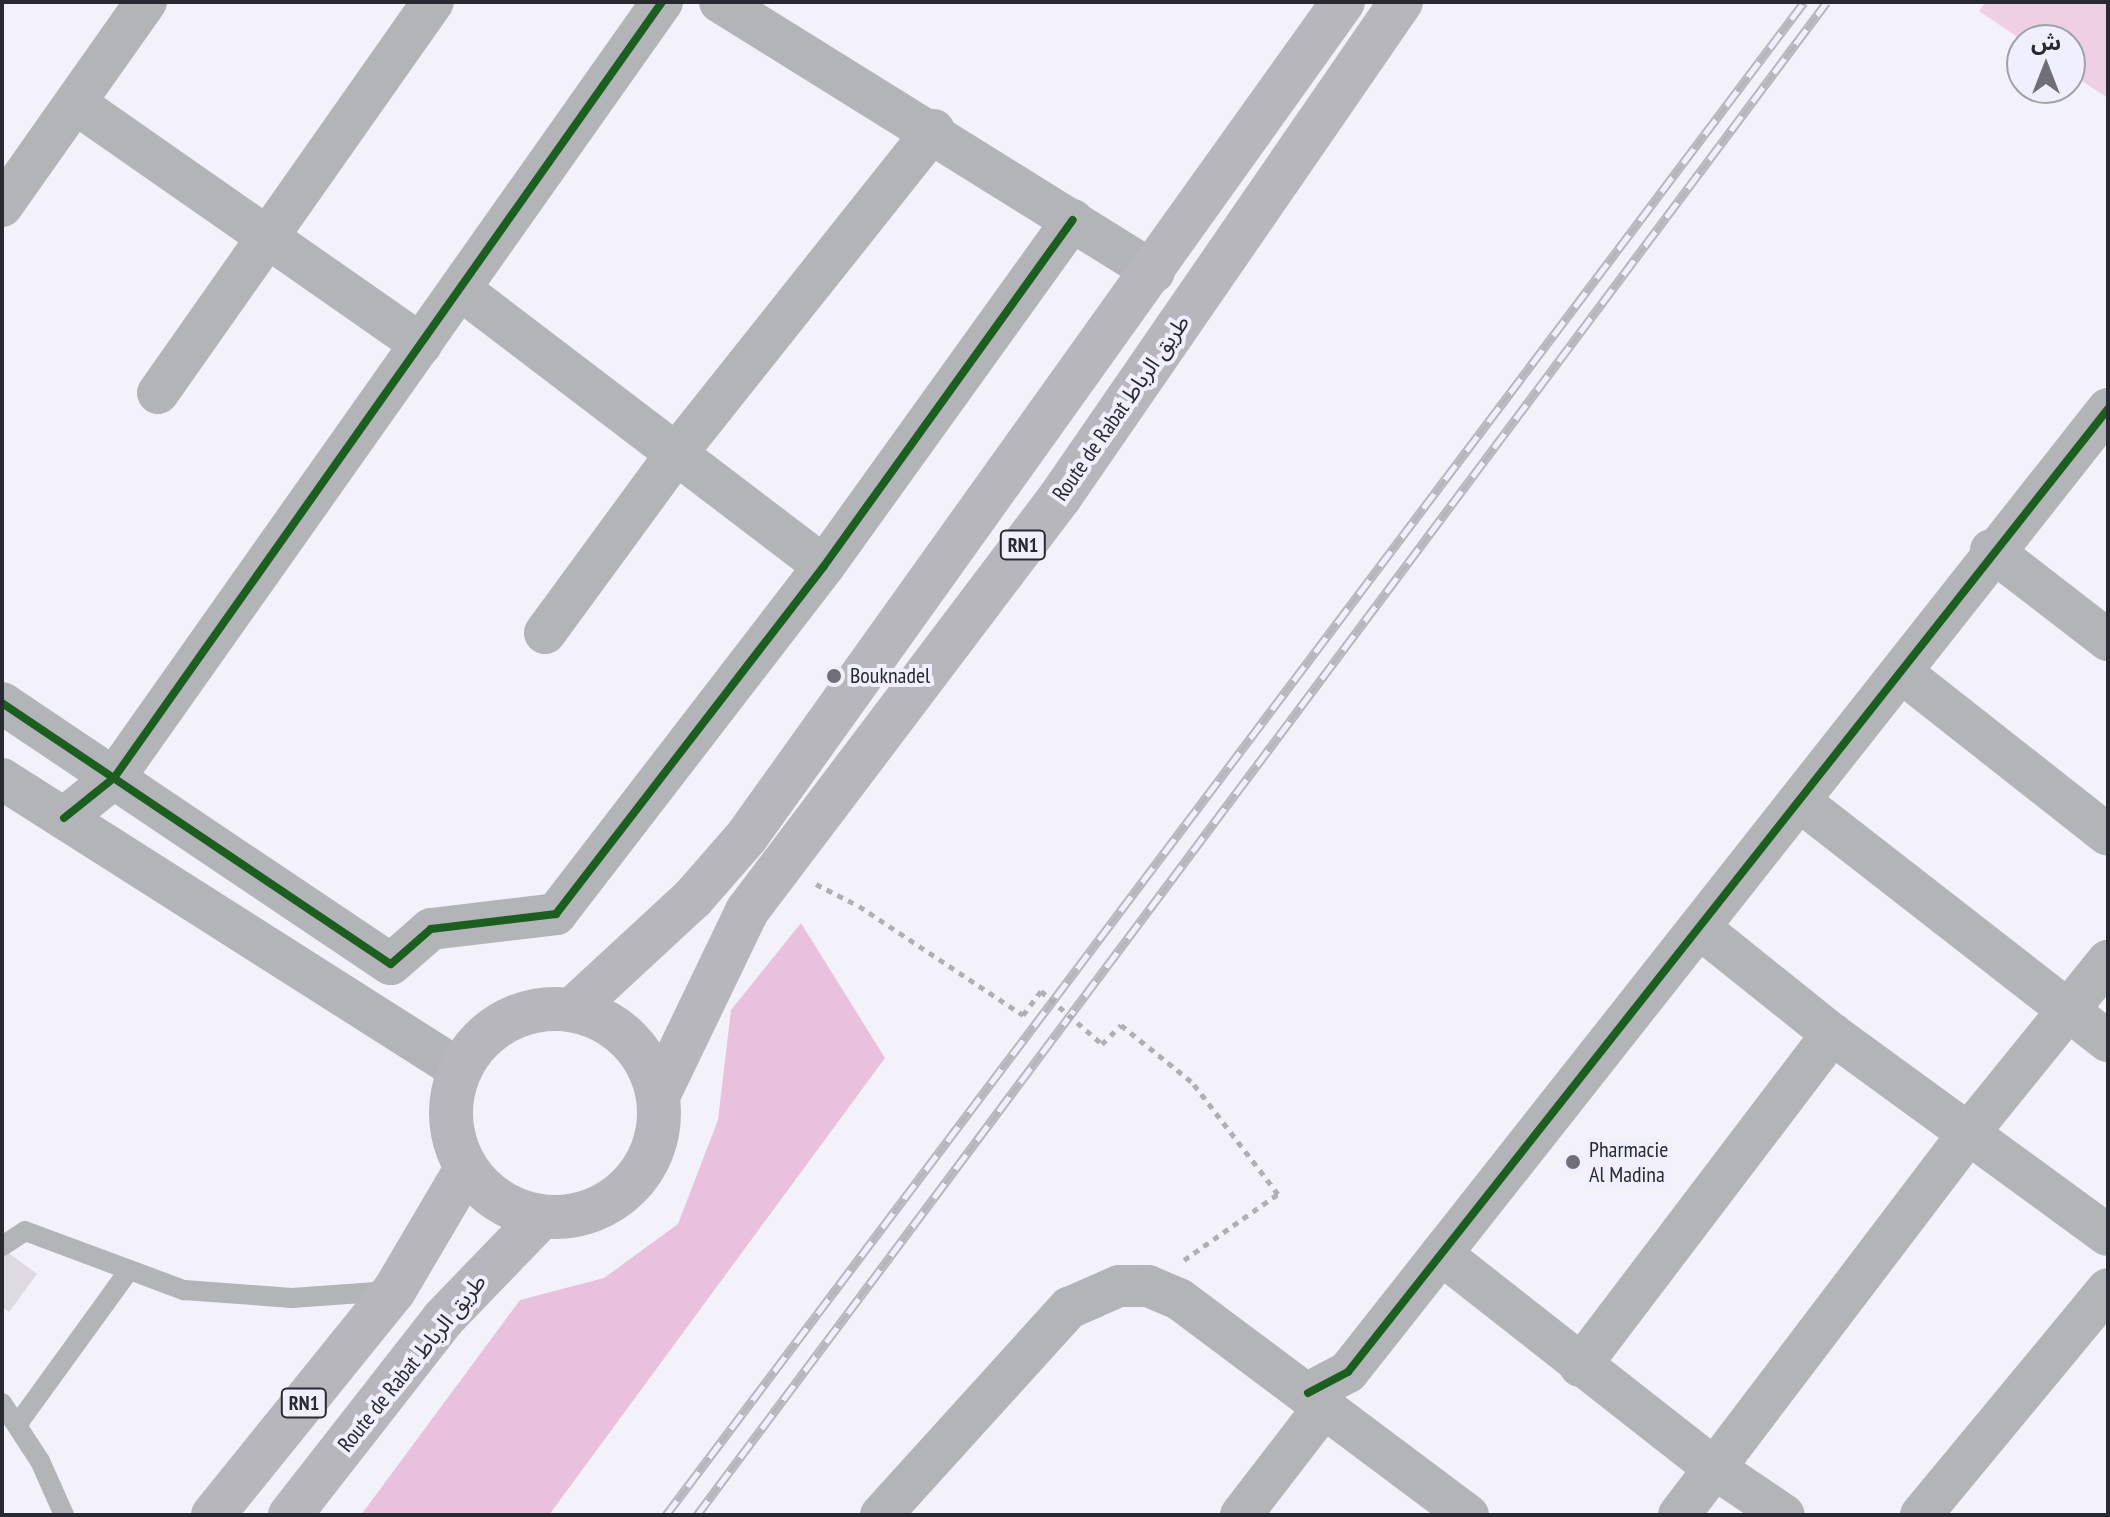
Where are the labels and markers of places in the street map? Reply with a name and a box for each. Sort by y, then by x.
place label: Bouknadel [850,663,930,689]
marker: Bouknadel [825,667,843,685]
place label: Pharmacie Al Madina [1589,1136,1668,1188]
marker: Pharmacie Al Madina [1564,1153,1582,1171]

